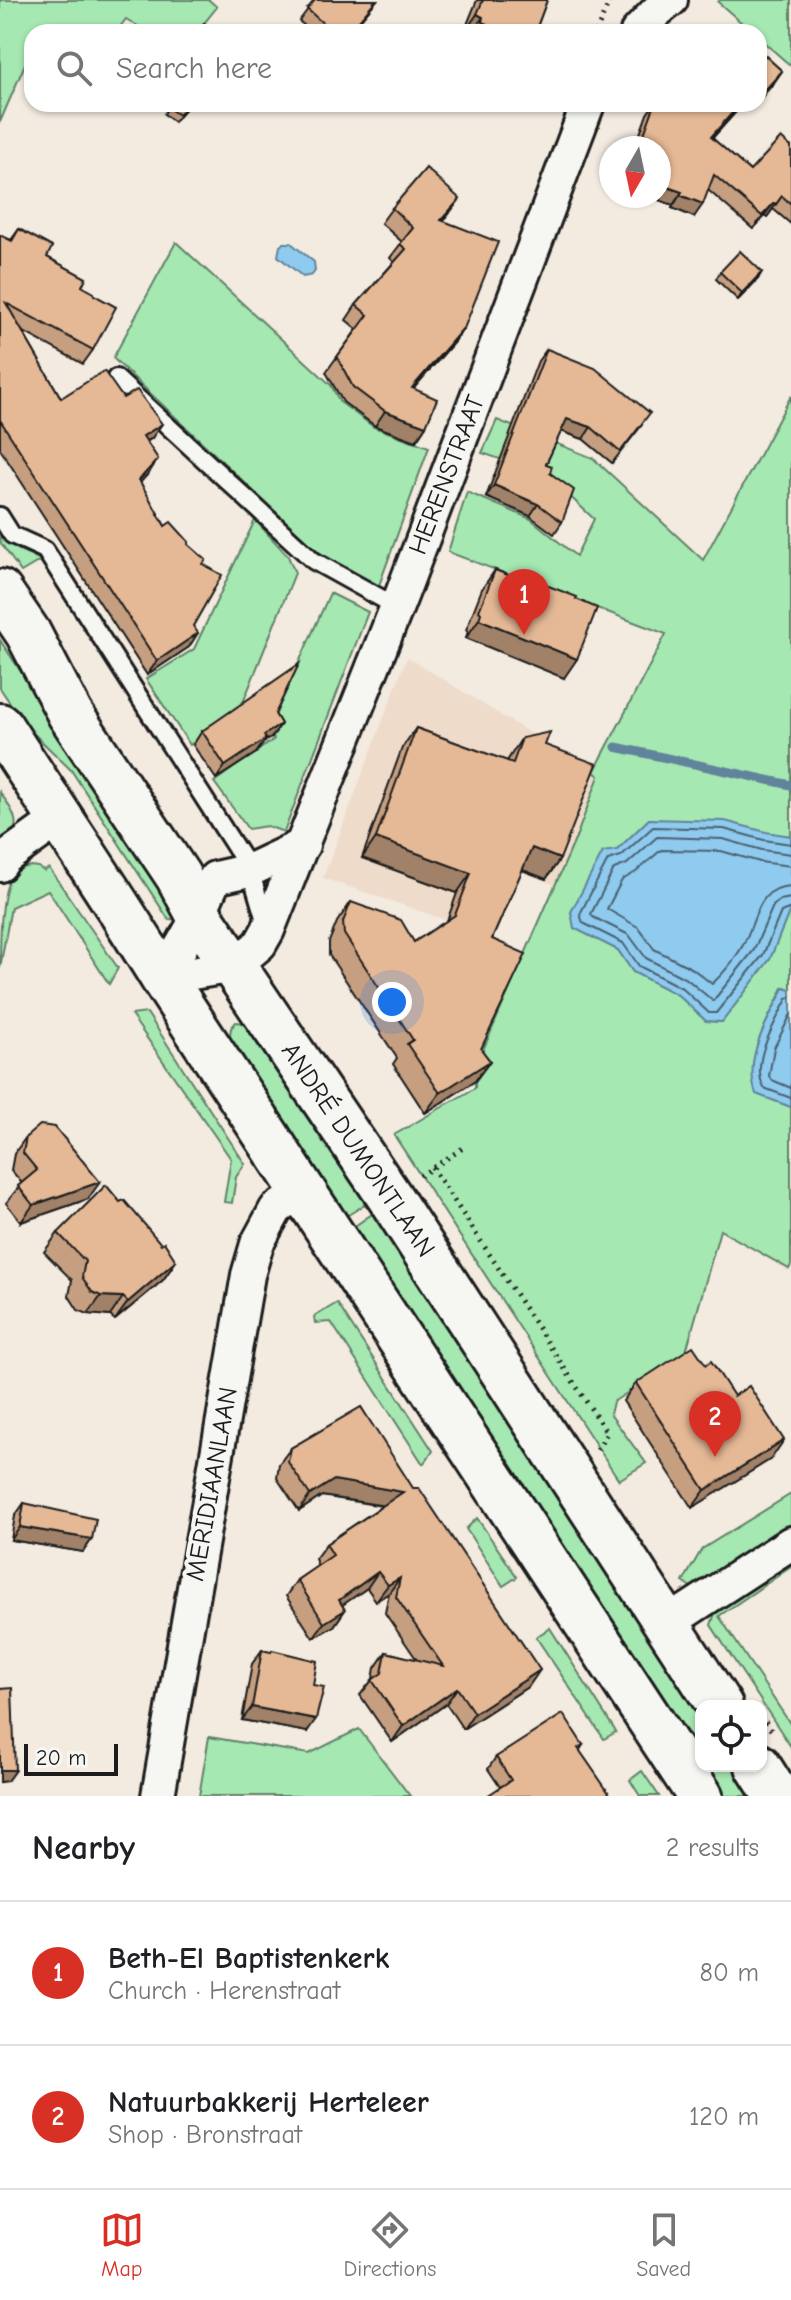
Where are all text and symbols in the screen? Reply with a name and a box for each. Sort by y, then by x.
search box [24,24,767,112]
icon: search [52,46,96,90]
text: Search here [116,51,272,86]
north arrow [599,136,671,208]
street label: HERENSTRAAT [403,391,491,559]
pin: 1 [498,569,550,635]
your location [372,982,412,1022]
street label: ANDRÉ DUMONTLAAN [275,1037,442,1263]
street label: MERIDIAANLAAN [180,1385,244,1583]
pin: 2 [689,1391,741,1457]
map controls [695,1700,767,1772]
button: locate [695,1700,767,1772]
scale bar [24,1740,118,1776]
text: 20 m [36,1745,86,1771]
text: Nearby [32,1828,135,1868]
text: 2 results [666,1833,759,1863]
text: Beth-El Baptistenkerk [108,1941,389,1976]
text: 1 [53,1958,63,1988]
text: 80 m [700,1958,759,1988]
text: Church · Herenstraat [108,1976,341,2006]
text: Natuurbakkerij Herteleer [108,2085,429,2120]
text: 2 [52,2102,64,2132]
text: 120 m [689,2102,759,2132]
text: Shop · Bronstraat [108,2120,302,2150]
tab: Map [100,2208,144,2282]
tab: Directions [344,2208,437,2282]
tab: Saved [636,2208,691,2282]

